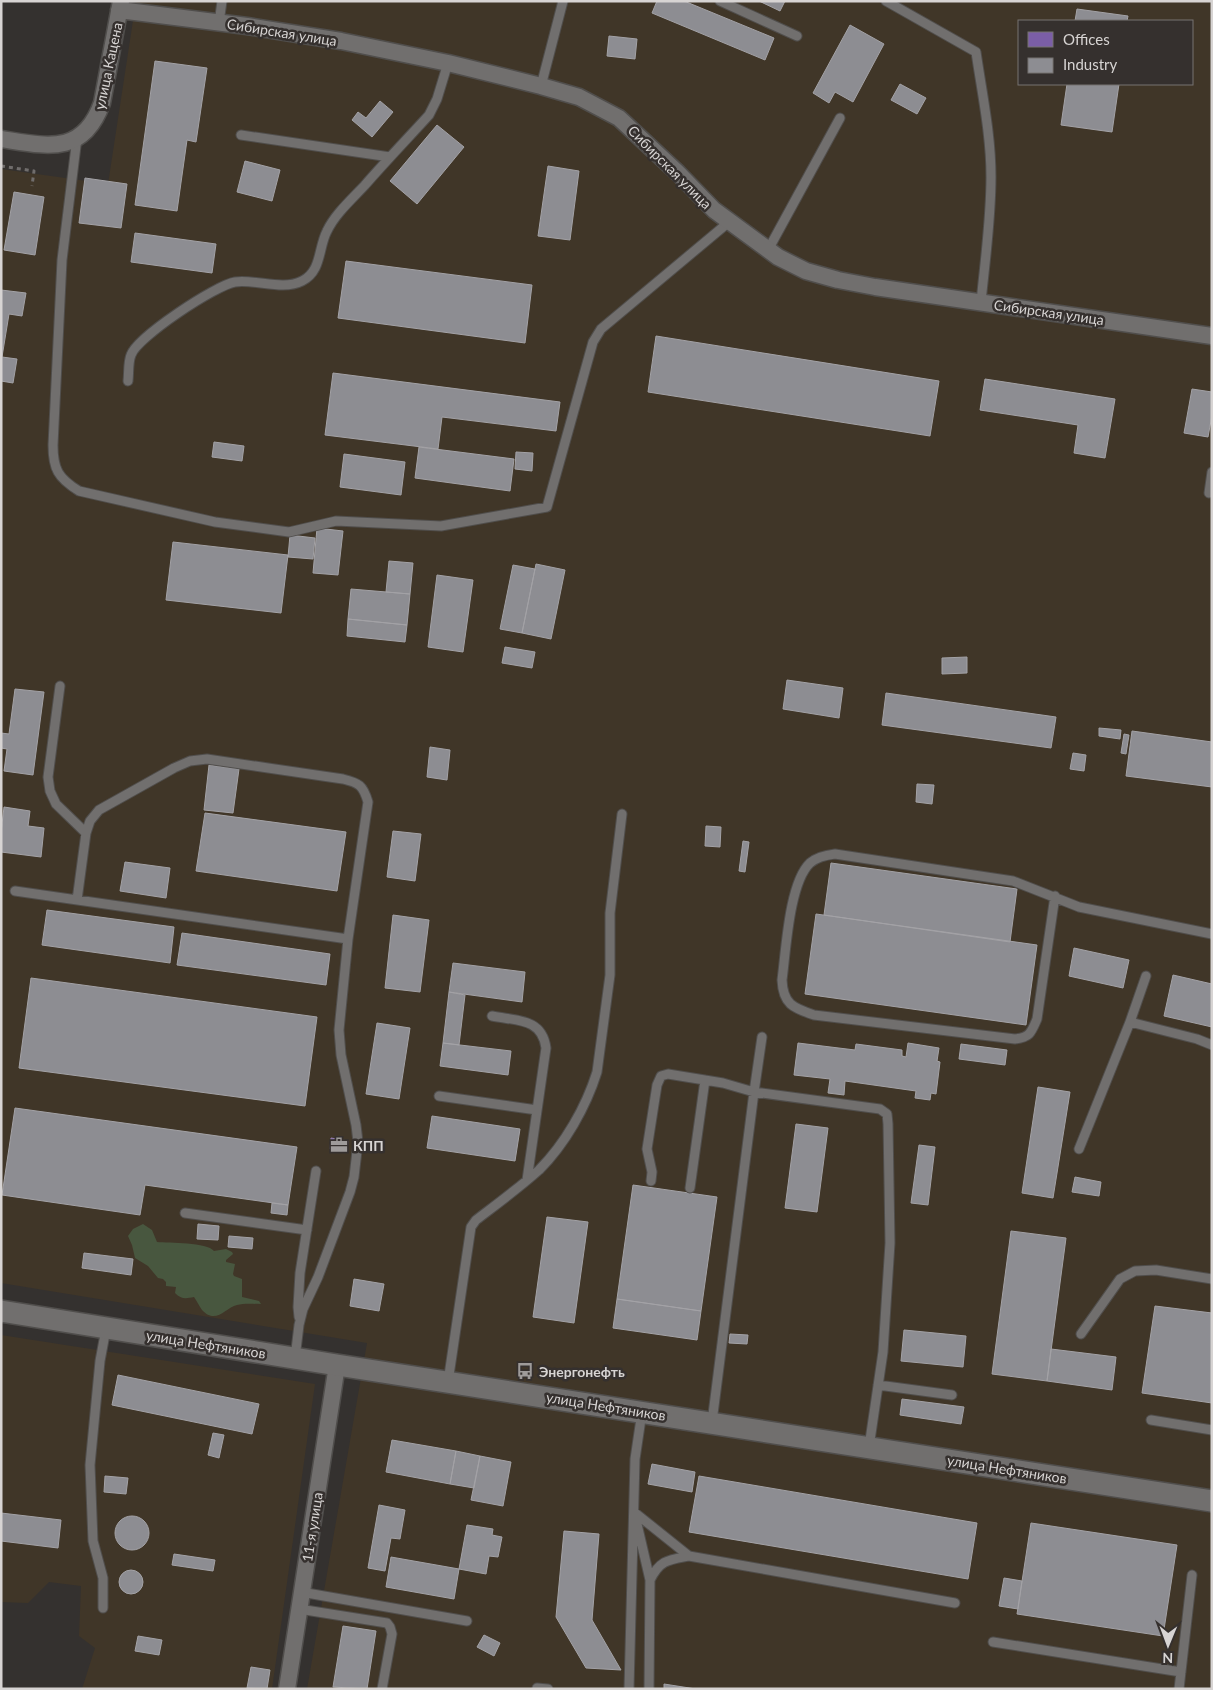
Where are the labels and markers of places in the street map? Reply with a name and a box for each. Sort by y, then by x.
office icon: КПП [329,1135,349,1155]
place label: КПП [353,1137,384,1154]
bus stop icon: Энергонефть [515,1361,535,1381]
place label: Энергонефть [539,1363,625,1380]

